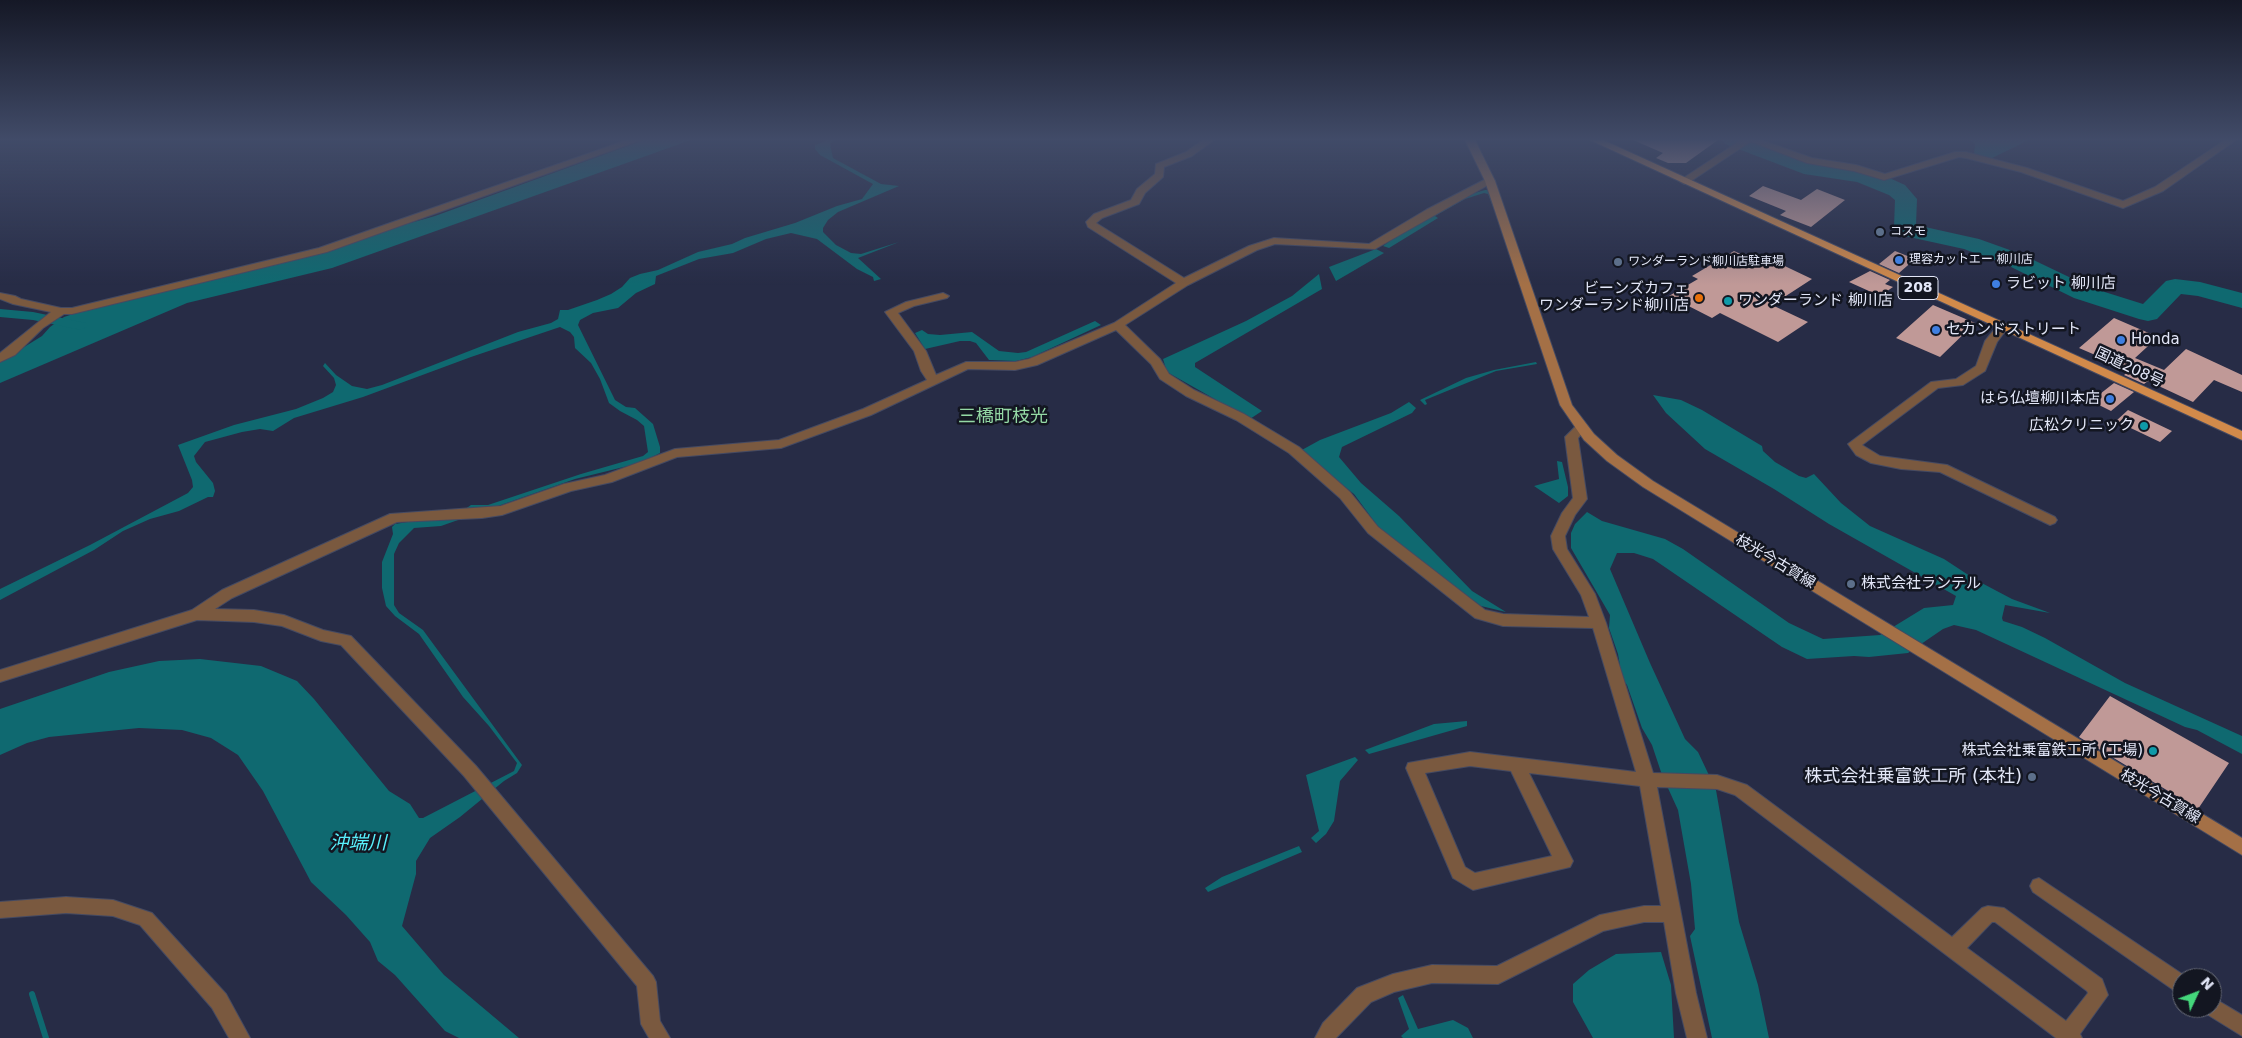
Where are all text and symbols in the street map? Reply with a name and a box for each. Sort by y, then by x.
place label: コスモ [1890,225,1926,239]
marker: コスモ [1874,226,1886,238]
place label: 理容カットエー 柳川店 [1909,253,2033,267]
marker: 理容カットエー 柳川店 [1893,254,1905,266]
place label: ワンダーランド柳川店駐車場 [1628,255,1784,269]
marker: ワンダーランド柳川店駐車場 [1612,256,1624,268]
place label: ラビット 柳川店 [2006,275,2116,293]
road number: 208 [1898,276,1938,300]
marker: ラビット 柳川店 [1990,278,2002,290]
place label: ビーンズカフェ ワンダーランド柳川店 [1539,280,1689,315]
marker: ビーンズカフェ ワンダーランド柳川店 [1693,292,1705,304]
place label: ワンダーランド 柳川店 [1738,292,1893,310]
marker: ワンダーランド 柳川店 [1722,295,1734,307]
place label: セカンドストリート [1946,321,2081,339]
marker: セカンドストリート [1930,324,1942,336]
place label: Honda [2131,331,2180,349]
marker: Honda [2115,334,2127,346]
street label: 国道208号 [2092,344,2166,392]
place label: はら仏壇柳川本店 [1980,390,2100,408]
marker: はら仏壇柳川本店 [2104,393,2116,405]
district label: 三橋町枝光 [958,406,1048,428]
place label: 広松クリニック [2029,417,2134,435]
marker: 広松クリニック [2138,420,2150,432]
street label: 枝光今古賀線 [1732,531,1818,593]
place label: 株式会社ランテル [1861,575,1981,593]
marker: 株式会社ランテル [1845,578,1857,590]
place label: 株式会社乗富鉄工所 (工場) [1962,742,2143,760]
marker: 株式会社乗富鉄工所 (工場) [2147,745,2159,757]
place label: 株式会社乗富鉄工所 (本社) [1804,766,2022,788]
street label: 枝光今古賀線 [2117,766,2203,828]
marker: 株式会社乗富鉄工所 (本社) [2026,771,2038,783]
water label: 沖端川 [330,833,386,855]
north arrow [2172,968,2222,1018]
text: N [2197,974,2217,993]

